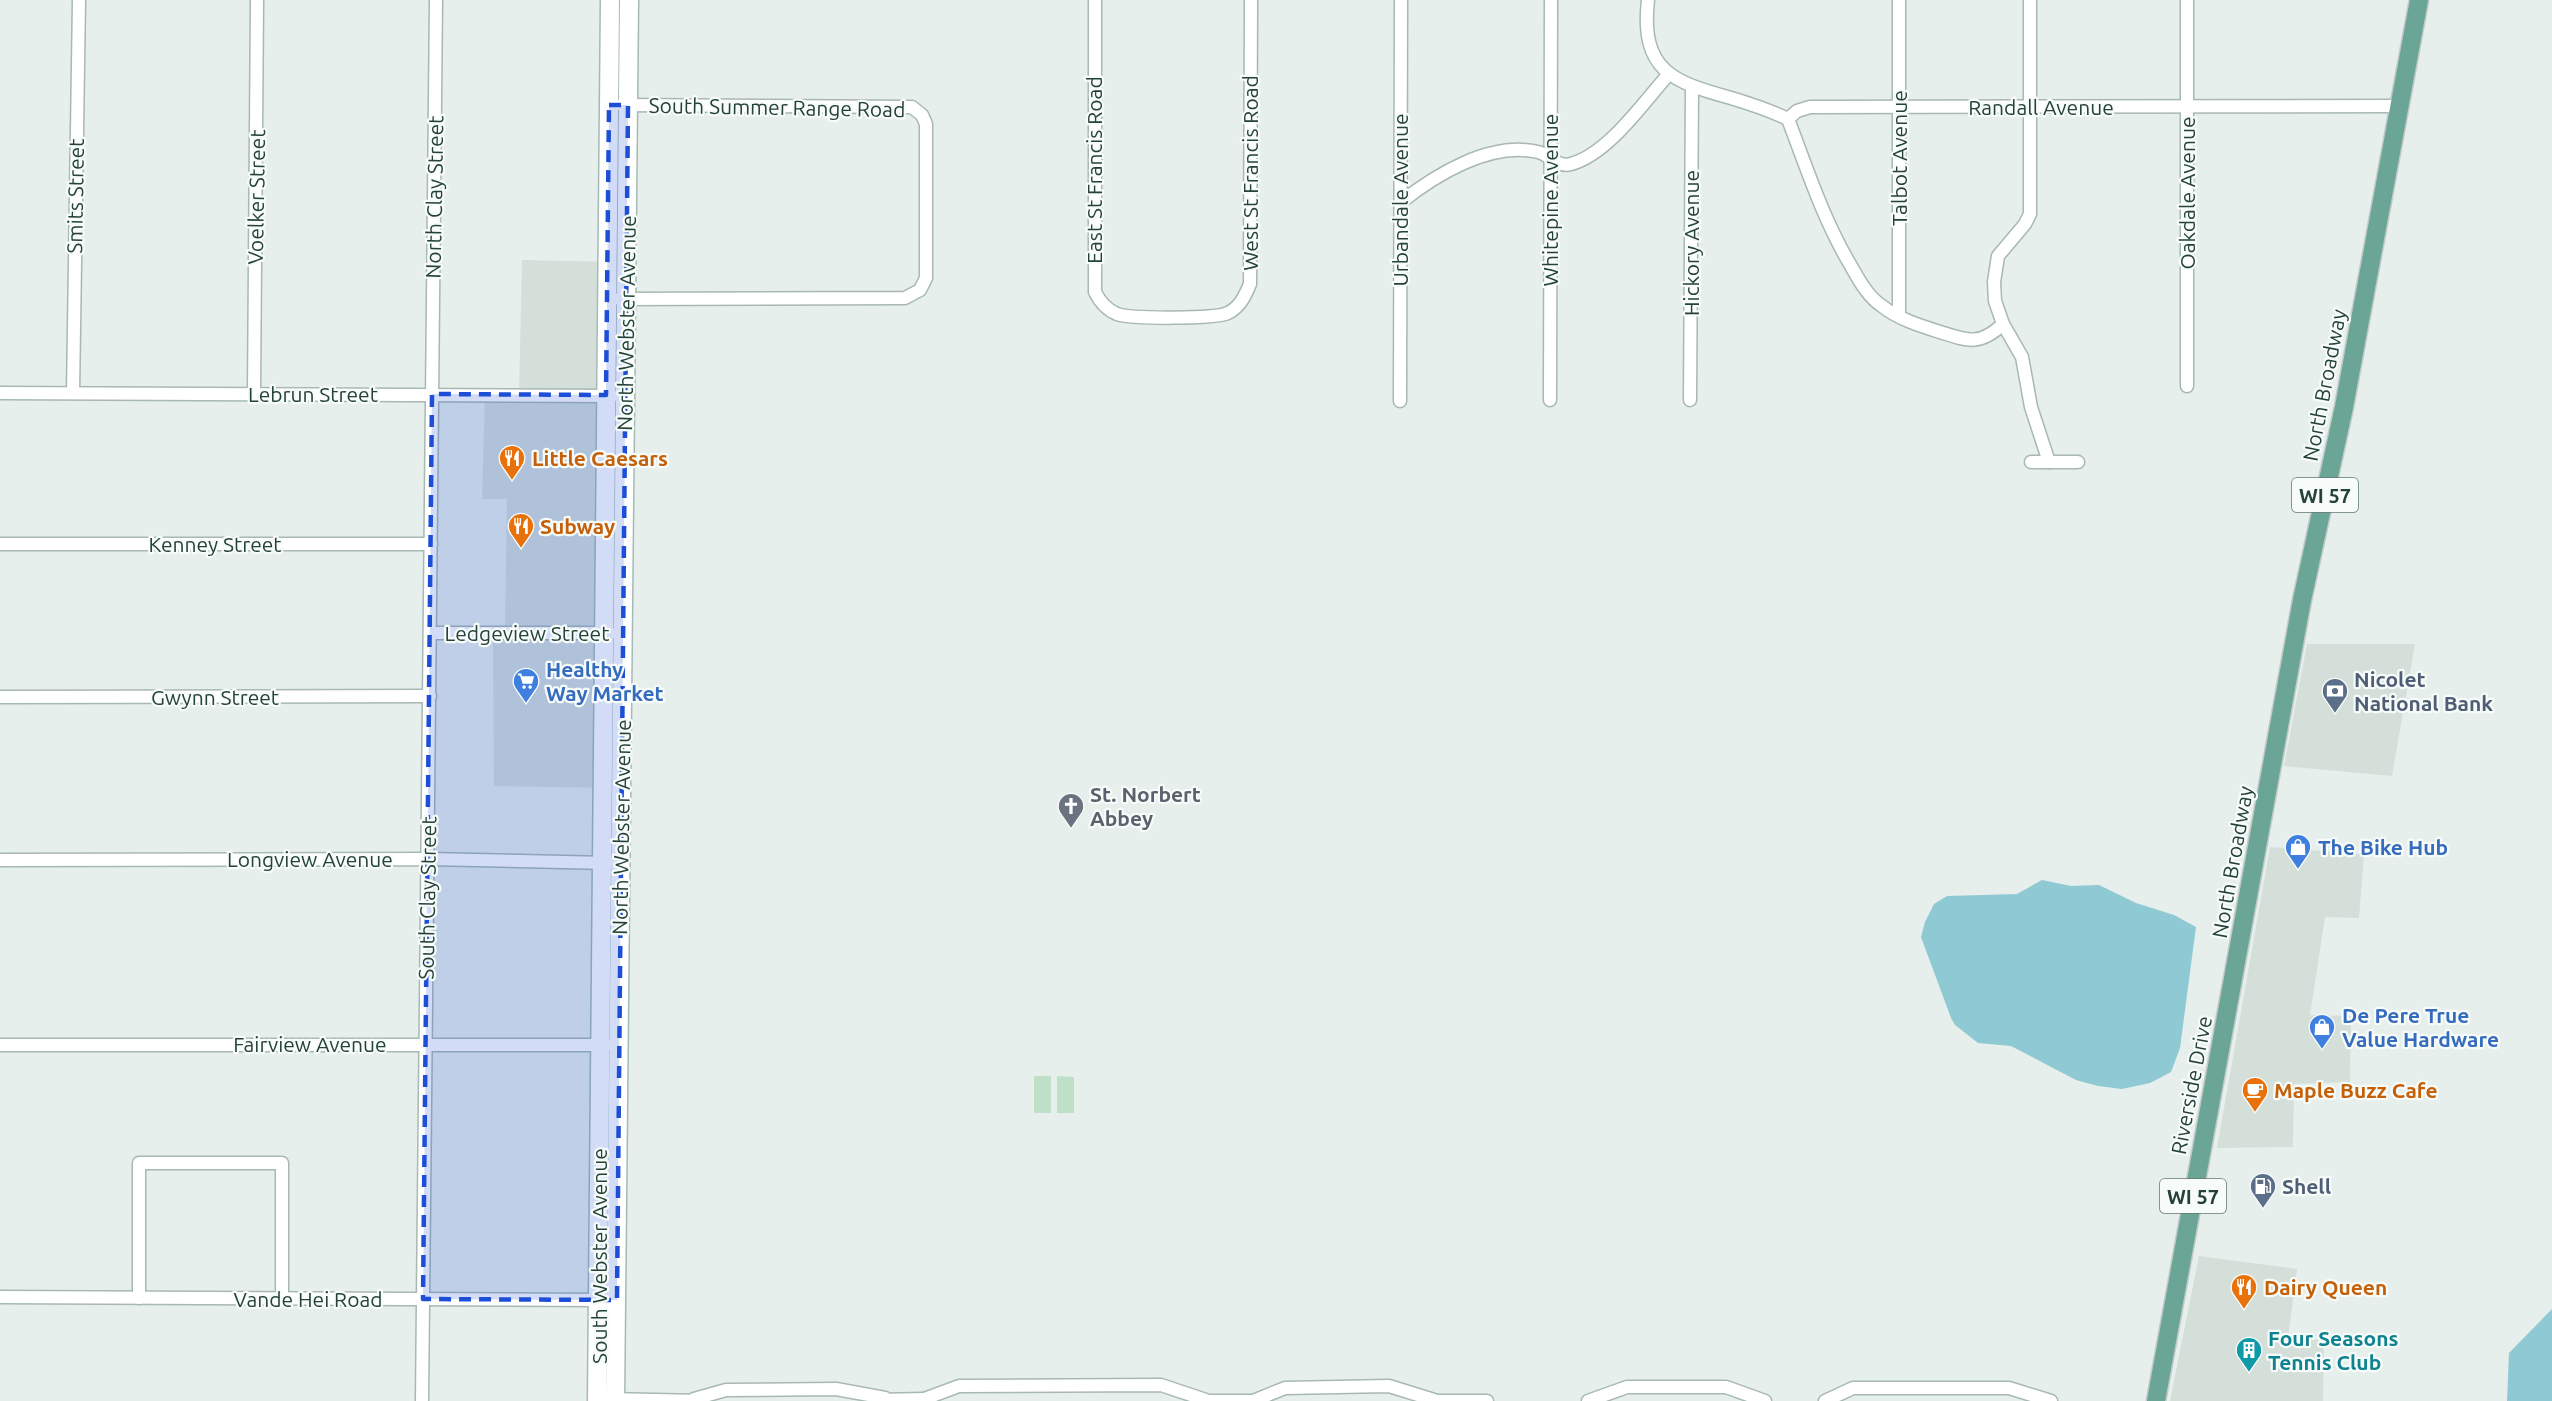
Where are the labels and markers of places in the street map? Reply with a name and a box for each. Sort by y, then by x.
restaurant icon: Little Caesars [497,443,527,481]
place label: Little Caesars [532,446,668,470]
restaurant icon: Subway [506,511,536,549]
place label: Subway [540,514,615,538]
place label: Healthy Way Market [546,657,664,705]
supermarket icon: Healthy Way Market [511,666,541,704]
place label: Nicolet National Bank [2354,667,2493,715]
bank icon: Nicolet National Bank [2320,676,2350,714]
place label: St. Norbert Abbey [1090,782,1201,830]
church icon: St. Norbert Abbey [1056,791,1086,829]
shop icon: The Bike Hub [2283,832,2313,870]
place label: The Bike Hub [2318,835,2448,859]
place label: De Pere True Value Hardware [2342,1003,2499,1051]
shop icon: De Pere True Value Hardware [2307,1012,2337,1050]
cafe icon: Maple Buzz Cafe [2240,1075,2270,1113]
place label: Maple Buzz Cafe [2274,1078,2437,1102]
fuel station icon: Shell [2248,1171,2278,1209]
place label: Shell [2282,1174,2331,1198]
restaurant icon: Dairy Queen [2229,1272,2259,1310]
place label: Dairy Queen [2264,1275,2387,1299]
place label: Four Seasons Tennis Club [2268,1326,2398,1374]
building icon: Four Seasons Tennis Club [2234,1335,2264,1373]

